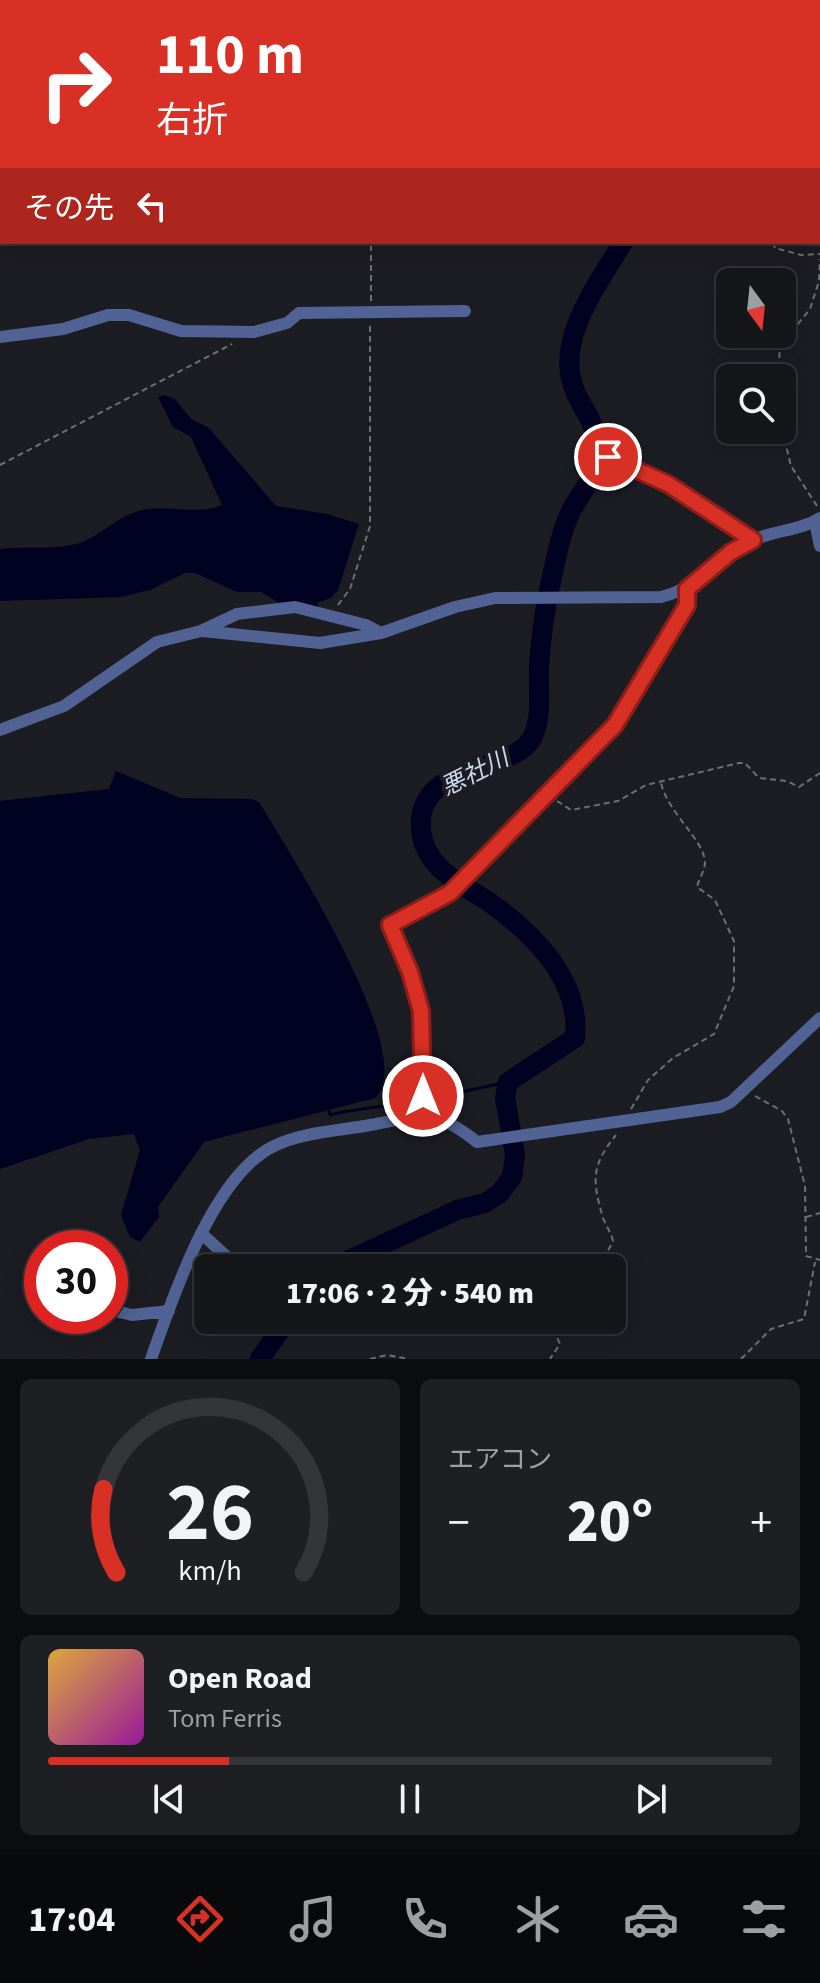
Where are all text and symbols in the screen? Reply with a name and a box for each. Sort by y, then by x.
text: 110 m [156,16,304,95]
icon: right [24,32,128,136]
text: 右折 [156,95,228,146]
icon: left [130,184,174,228]
text: その先 [24,187,114,230]
north arrow [716,268,796,348]
map controls [716,268,796,444]
button: search [716,364,796,444]
pin [574,423,642,491]
icon: arrive [586,435,630,479]
water label: 悪社川 [435,740,518,805]
position arrow [381,1054,465,1138]
speed limit sign: 30 [24,1230,128,1334]
text: 17:06 · 2 分 · 540 m [286,1272,534,1315]
text: エアコン [448,1441,552,1478]
text: 26 [166,1454,254,1572]
text: 20° [567,1480,653,1565]
text: − [448,1492,470,1555]
text: + [750,1492,772,1555]
text: km/h [178,1551,242,1591]
text: Open Road [168,1657,312,1700]
text: Tom Ferris [168,1700,282,1737]
icon: previous [147,1777,191,1821]
icon: pause [388,1777,432,1821]
icon: next [629,1777,673,1821]
icon: directions [172,1891,228,1947]
icon: music [285,1891,341,1947]
icon: phone [397,1891,453,1947]
icon: climate [510,1891,566,1947]
icon: car [623,1891,679,1947]
icon: filters [736,1891,792,1947]
text: 17:04 [28,1894,115,1945]

